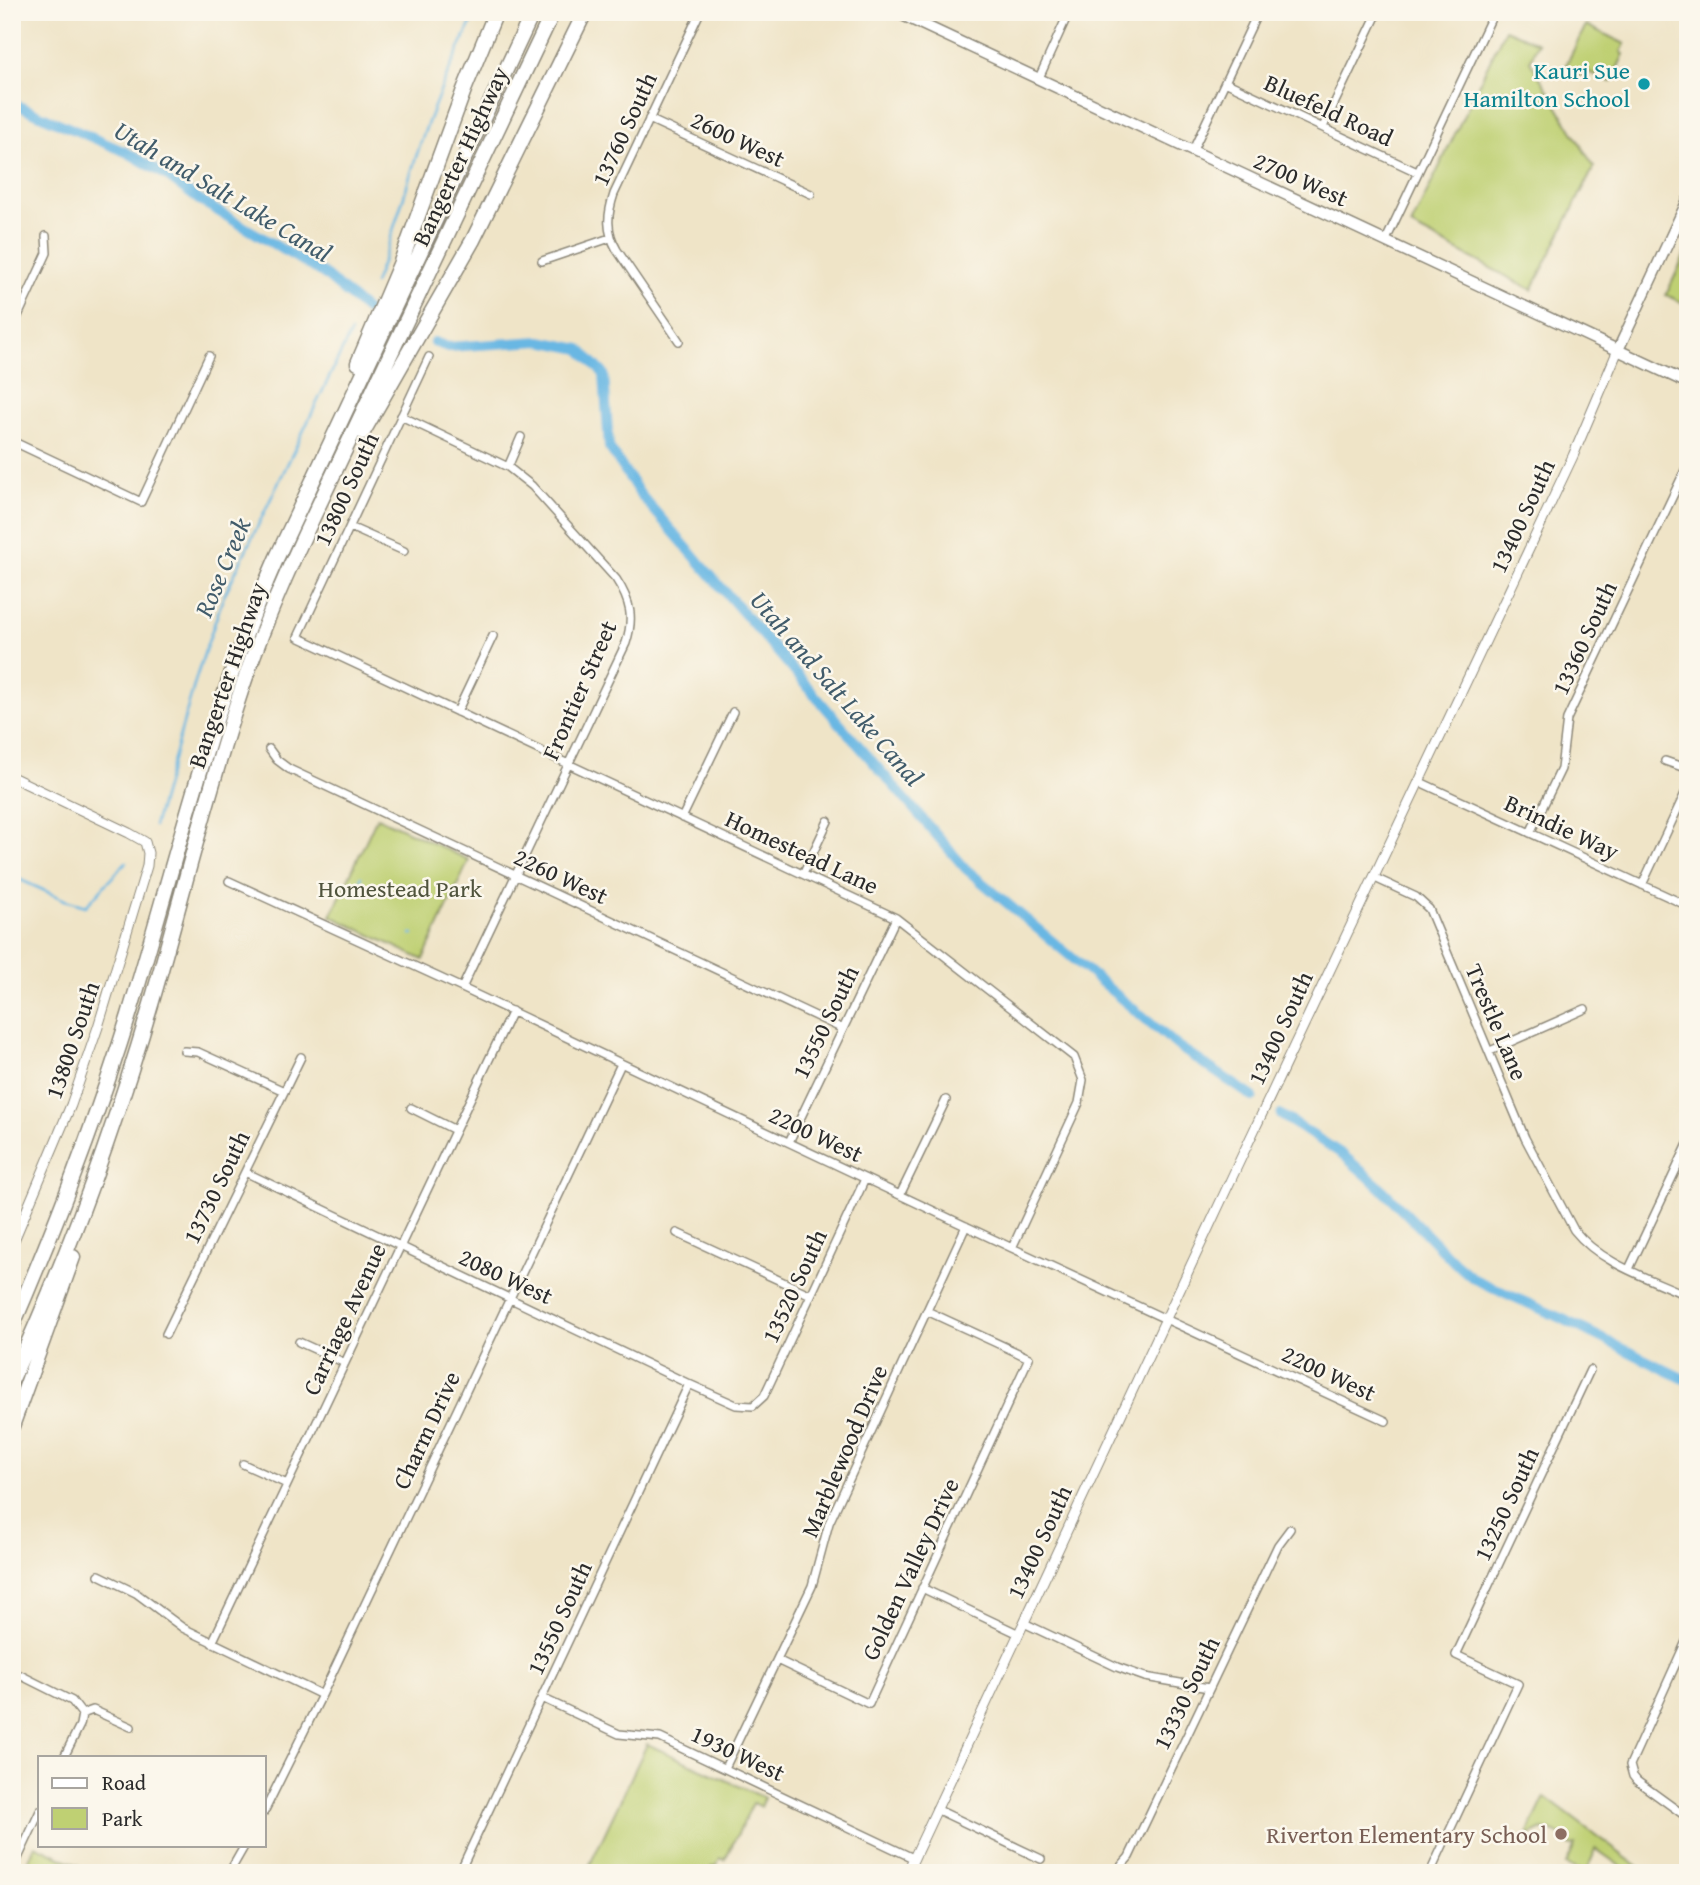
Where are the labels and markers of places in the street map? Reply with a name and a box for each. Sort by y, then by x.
place label: Kauri Sue Hamilton School [1463,53,1630,116]
marker: Kauri Sue Hamilton School [1636,76,1652,92]
place label: Riverton Elementary School [1266,1817,1547,1852]
marker: Riverton Elementary School [1553,1826,1569,1842]

